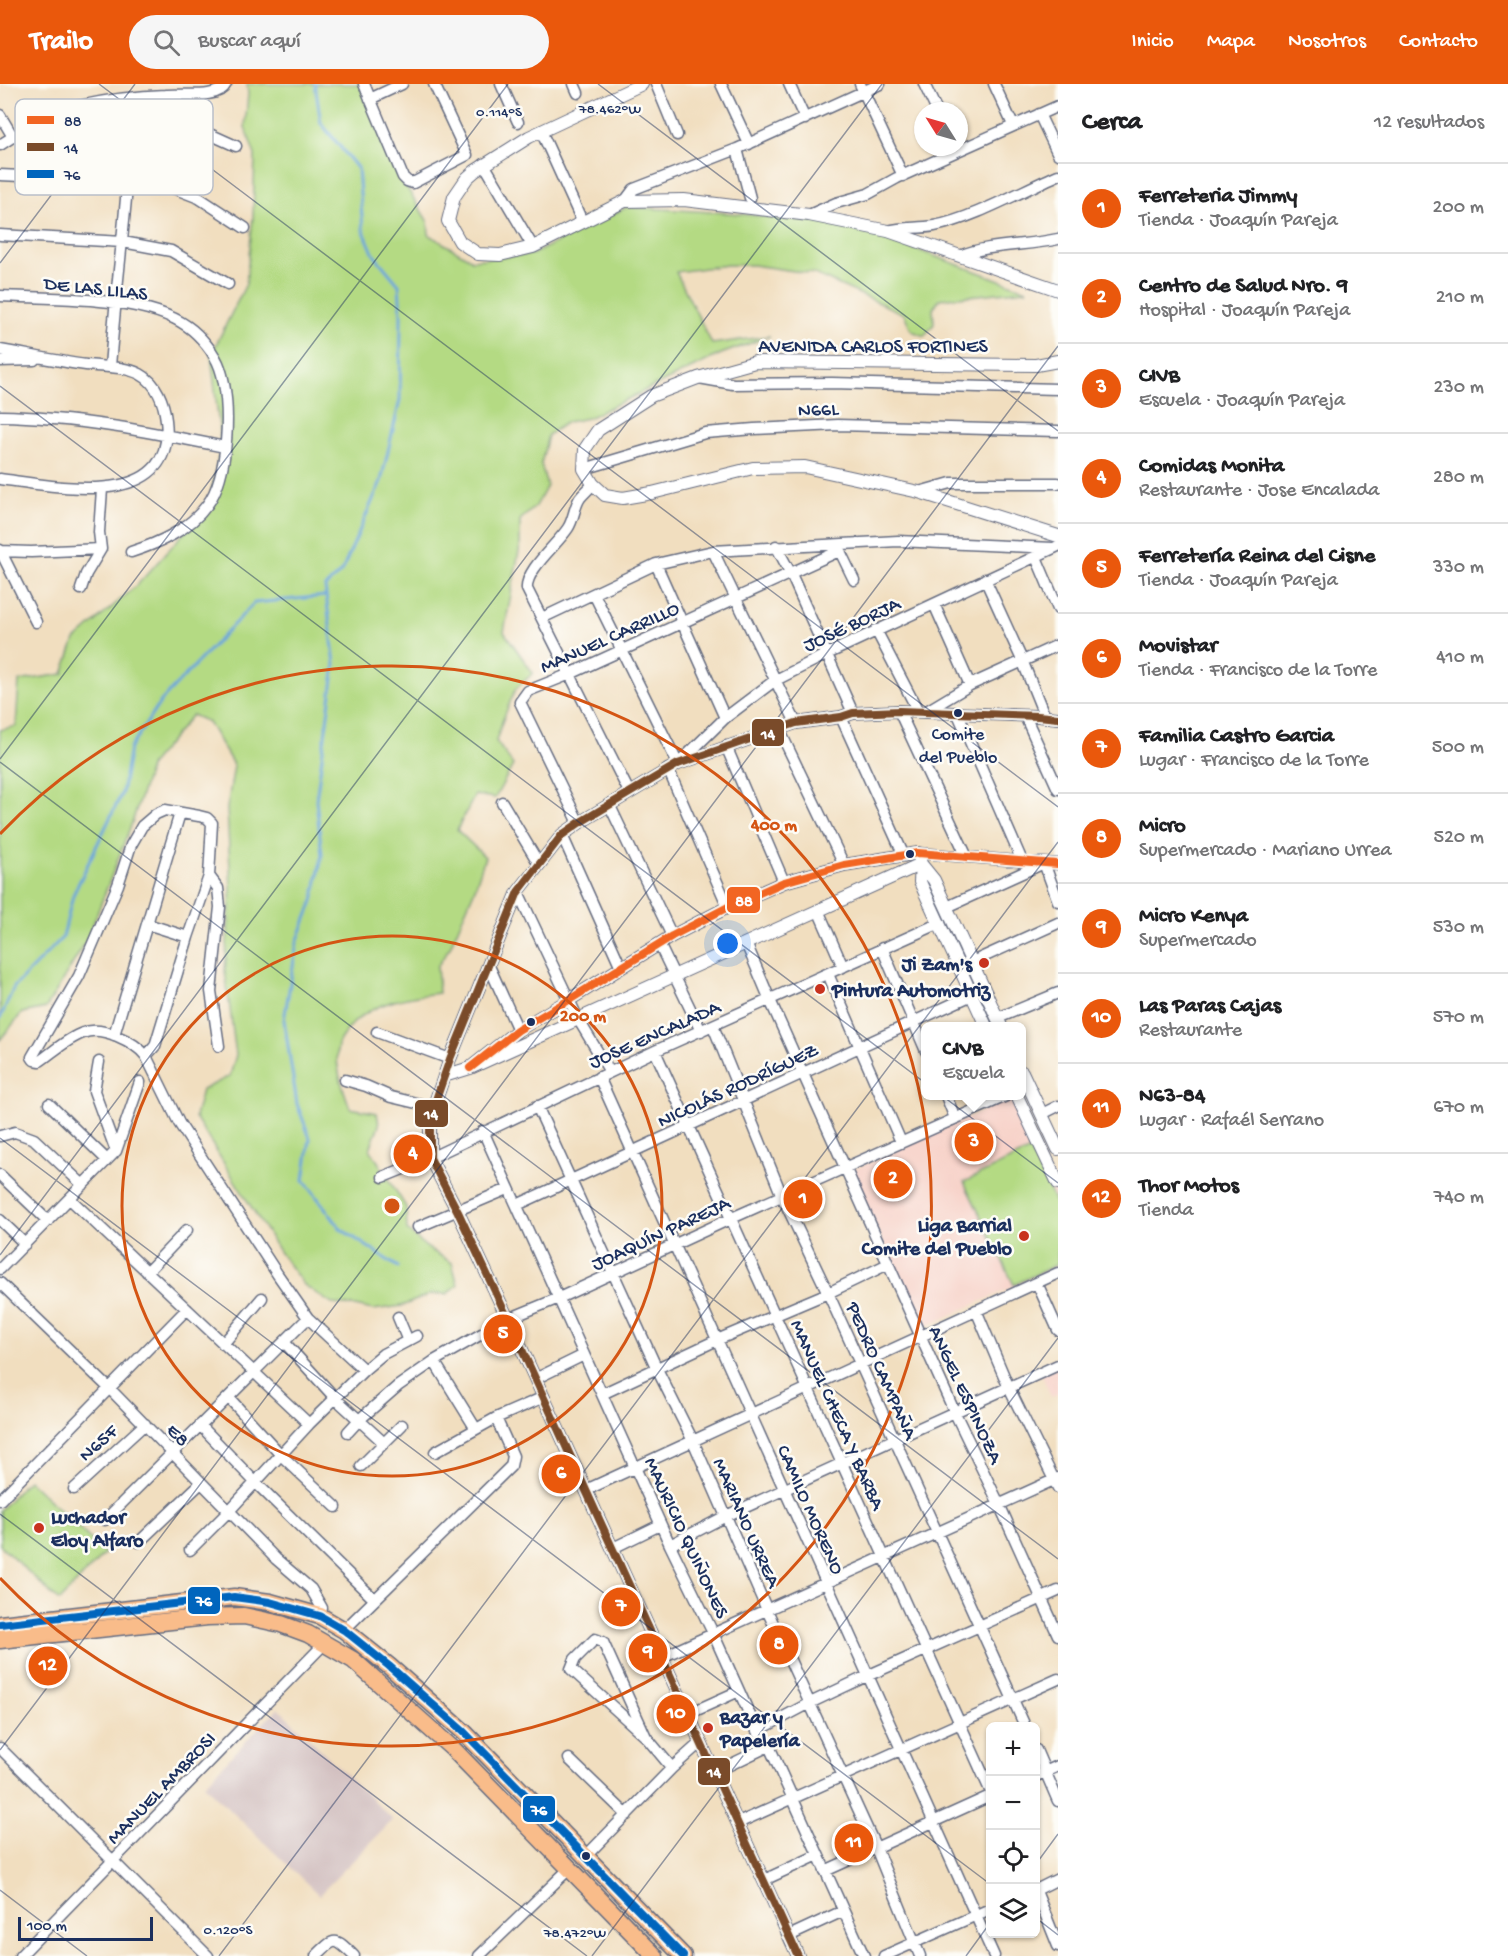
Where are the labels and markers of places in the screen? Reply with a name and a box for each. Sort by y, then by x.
marker: Comite del Pueblo [952,707,964,719]
place label: Comite del Pueblo [919,725,997,769]
unlabelled marker [904,848,916,860]
place label: Ji Zam's [901,955,974,978]
marker: Ji Zam's [977,956,991,970]
place label: Pintura Automotriz [831,981,991,1004]
marker: Pintura Automotriz [813,982,827,996]
unlabelled marker [525,1016,537,1028]
pin: 3 [954,1120,994,1164]
pin: 4 [394,1132,432,1176]
pin: 2 [874,1156,912,1202]
pin: 1 [784,1176,822,1222]
centre of rings [382,1196,402,1216]
place label: Liga Barrial Comite del Pueblo [861,1216,1013,1262]
marker: Liga Barrial Comite del Pueblo [1017,1229,1031,1243]
pin: 5 [484,1312,522,1356]
pin: 6 [542,1452,580,1496]
place label: Luchador Eloy Alfaro [51,1508,144,1554]
marker: Luchador Eloy Alfaro [32,1521,46,1535]
pin: 7 [602,1584,640,1630]
pin: 8 [760,1622,798,1668]
pin: 9 [628,1630,668,1676]
pin: 12 [28,1644,68,1688]
pin: 10 [656,1692,696,1736]
place label: Bazar y Papelería [719,1708,800,1754]
marker: Bazar y Papelería [701,1721,715,1735]
pin: 11 [834,1820,874,1866]
unlabelled marker [580,1850,592,1862]

